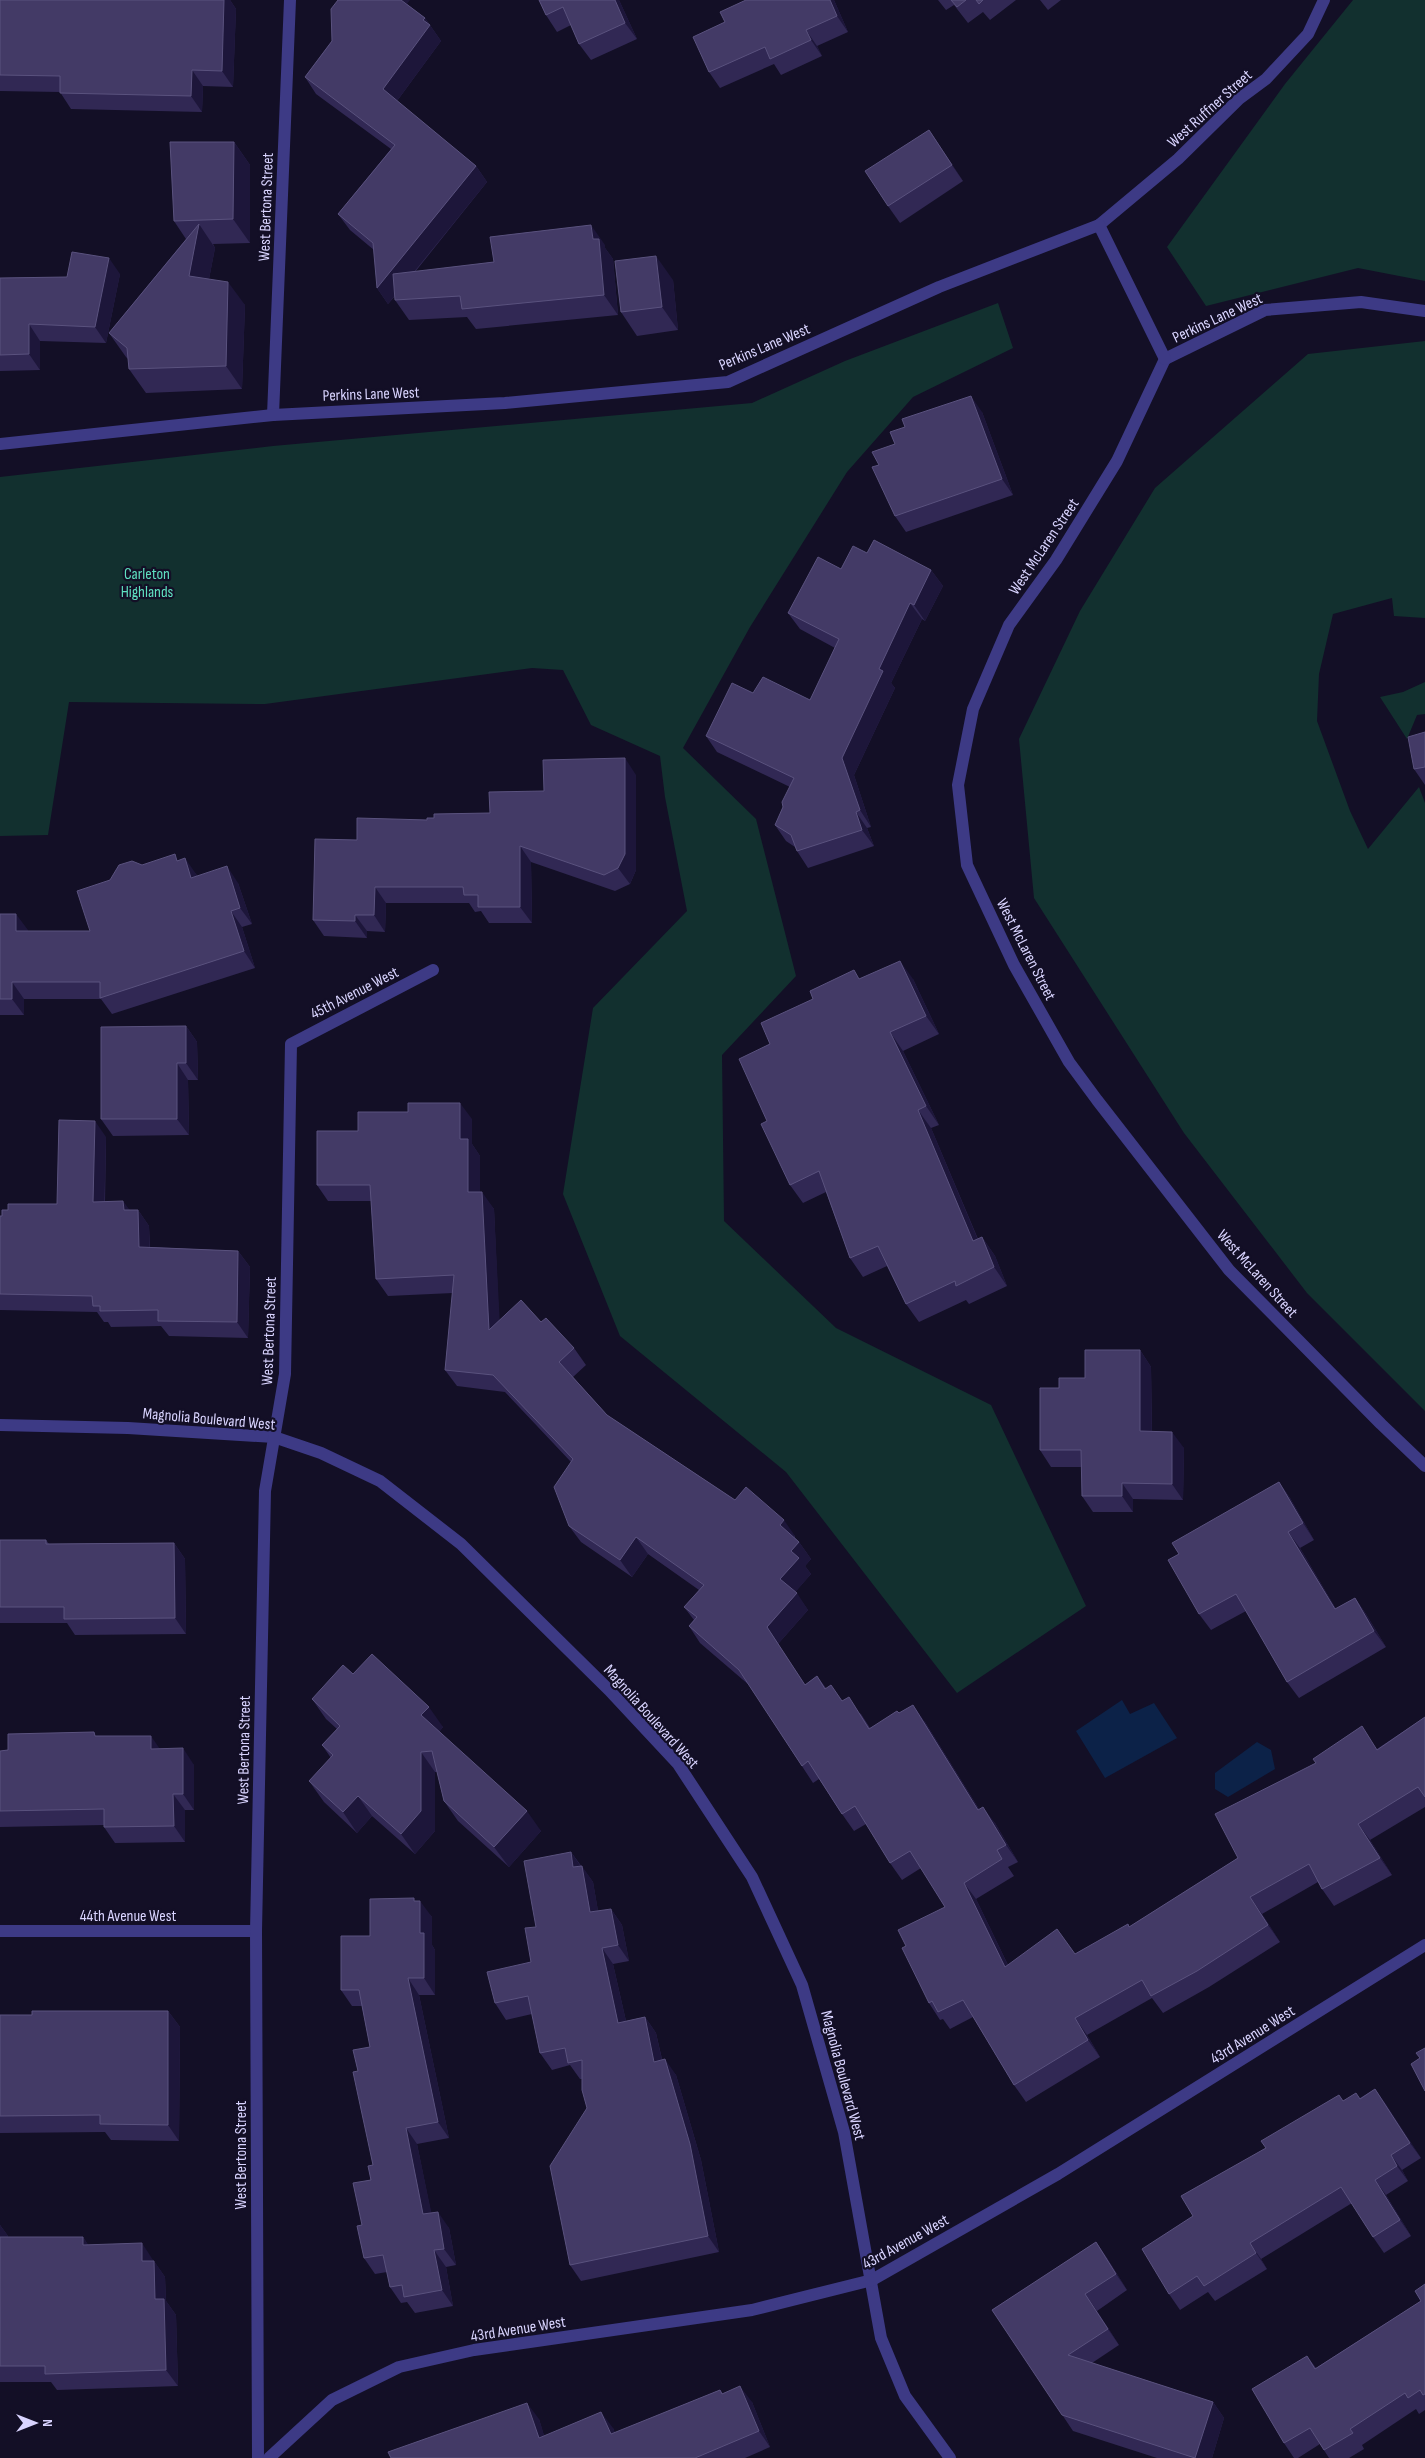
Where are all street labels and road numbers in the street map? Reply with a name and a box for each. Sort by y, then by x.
street label: West Ruffner Street [1164,66,1256,152]
street label: West Bertona Street [255,152,278,262]
street label: Perkins Lane West [1170,289,1266,347]
street label: Perkins Lane West [716,320,813,375]
street label: Perkins Lane West [322,383,420,406]
street label: West McLaren Street [1005,495,1083,598]
street label: West McLaren Street [992,896,1060,1004]
street label: 45th Avenue West [307,963,402,1024]
street label: West McLaren Street [1212,1226,1301,1322]
street label: West Bertona Street [258,1276,281,1386]
street label: Magnolia Boulevard West [142,1404,276,1435]
street label: Magnolia Boulevard West [599,1661,703,1773]
street label: West Bertona Street [234,1695,255,1805]
street label: 44th Avenue West [80,1907,176,1926]
street label: 43rd Avenue West [1207,2002,1299,2069]
street label: Magnolia Boulevard West [816,2009,869,2142]
street label: West Bertona Street [232,2100,251,2209]
street label: 43rd Avenue West [859,2211,952,2274]
street label: 43rd Avenue West [469,2313,567,2346]

